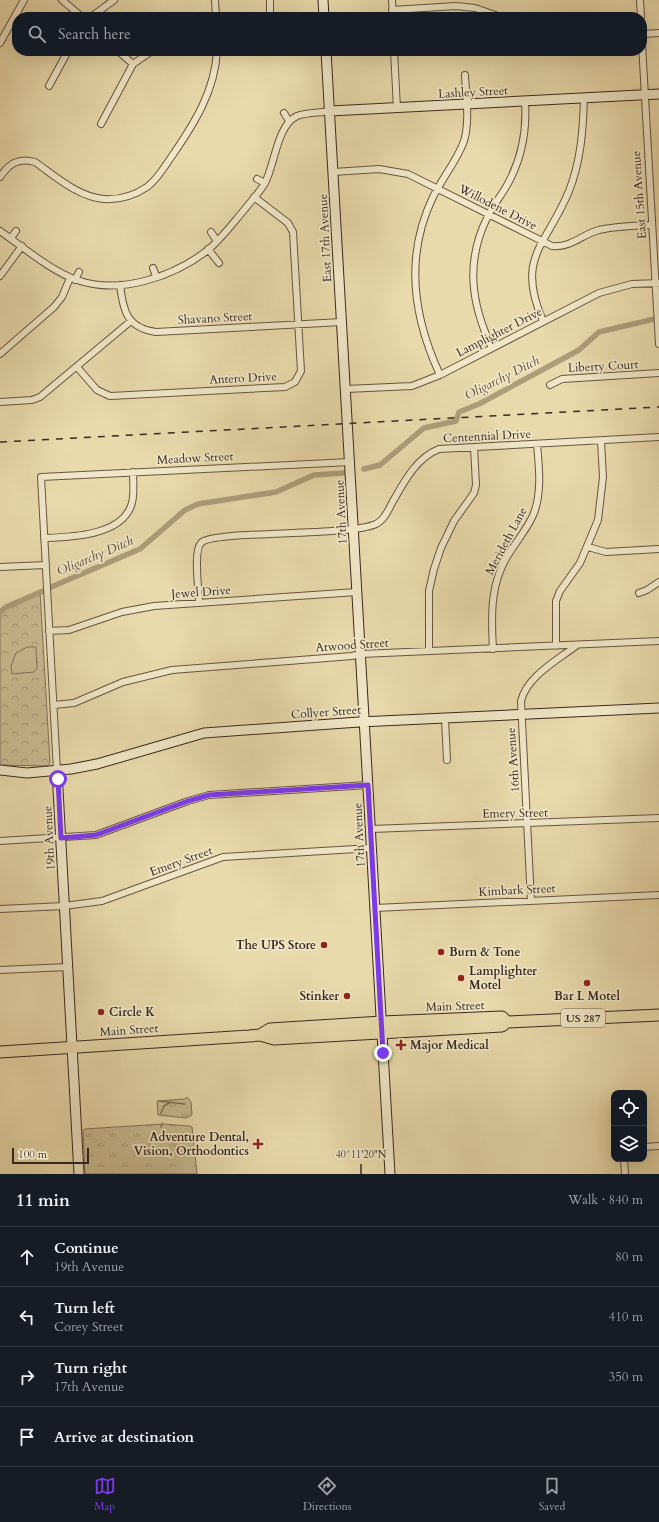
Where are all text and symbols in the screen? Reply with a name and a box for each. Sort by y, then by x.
search box [12,12,647,56]
icon: search [26,23,48,45]
text: Search here [58,24,131,44]
street label: Lashley Street [438,82,509,102]
street label: East 15th Avenue [628,150,650,240]
street label: Willodene Drive [455,180,540,234]
street label: East 17th Avenue [315,193,335,283]
street label: Lamplighter Drive [453,303,545,361]
street label: Shavano Street [177,308,253,328]
water label: Oligarchy Ditch [462,351,543,404]
street label: Liberty Court [567,356,639,376]
street label: Antero Drive [209,368,277,388]
street label: Centennial Drive [443,426,531,446]
street label: Meadow Street [156,448,234,468]
street label: 17th Avenue [331,479,351,545]
street label: Merideth Lane [481,504,531,578]
water label: Oligarchy Ditch [54,532,137,580]
street label: Jewel Drive [169,582,231,602]
street label: Atwood Street [315,634,389,656]
street label: Collyer Street [291,702,362,722]
street label: 16th Avenue [503,727,523,793]
route start [49,770,67,788]
street label: 17th Avenue [349,802,369,868]
street label: Emery Street [482,804,548,822]
street label: 19th Avenue [39,805,59,871]
street label: Emery Street [147,842,215,880]
street label: Kimbark Street [478,880,556,900]
place label: The UPS Store [236,937,316,953]
marker: The UPS Store [319,940,329,950]
place label: Burn & Tone [449,944,520,960]
marker: Burn & Tone [436,947,446,957]
place label: Lamplighter Motel [469,963,537,993]
marker: Lamplighter Motel [456,973,466,983]
marker: Bar L Motel [582,978,592,988]
place label: Stinker [300,988,339,1004]
place label: Bar L Motel [554,988,620,1004]
marker: Stinker [342,991,352,1001]
street label: Main Street [425,997,485,1015]
place label: Circle K [109,1004,155,1020]
marker: Circle K [96,1007,106,1017]
road number: US 287 [561,1009,605,1027]
street label: Main Street [99,1020,159,1040]
place label: Major Medical [410,1037,489,1053]
marker: Major Medical [395,1039,407,1051]
route end [374,1044,392,1062]
map controls [611,1090,647,1162]
button: locate [611,1090,647,1126]
button: layers [611,1126,647,1162]
place label: Adventure Dental, Vision, Orthodontics [134,1129,249,1159]
marker: Adventure Dental, Vision, Orthodontics [252,1138,264,1150]
scale bar [12,1146,89,1165]
text: 100 m [18,1147,47,1162]
text: 40°11'20"N [336,1148,387,1162]
text: 11 min [16,1189,70,1212]
text: Walk · 840 m [568,1191,643,1209]
text: Continue [54,1238,119,1258]
icon: ahead [16,1246,38,1268]
text: 80 m [615,1248,643,1266]
text: 19th Avenue [54,1258,124,1276]
text: Turn left [54,1298,115,1318]
icon: left [16,1306,38,1328]
text: 410 m [609,1308,643,1326]
text: Corey Street [54,1318,123,1336]
text: Turn right [54,1358,127,1378]
icon: right [16,1366,38,1388]
text: 350 m [609,1368,643,1386]
text: 17th Avenue [54,1378,124,1396]
icon: arrive [16,1426,38,1448]
text: Arrive at destination [54,1427,194,1447]
tab: Map [94,1475,116,1514]
tab: Directions [303,1475,351,1514]
tab: Saved [539,1475,565,1514]

